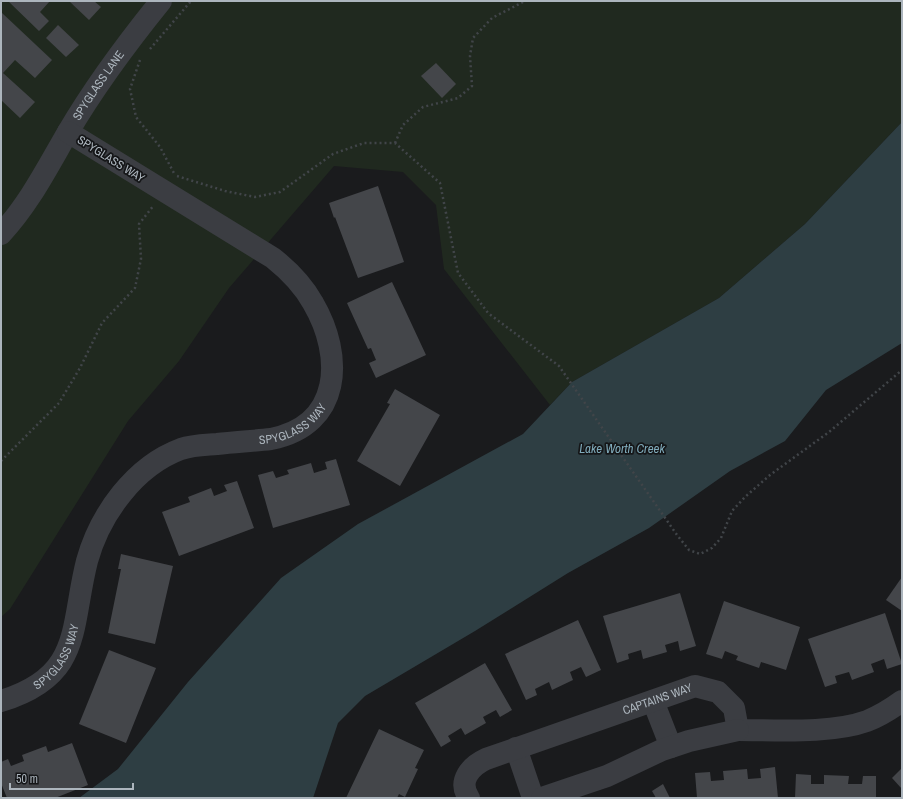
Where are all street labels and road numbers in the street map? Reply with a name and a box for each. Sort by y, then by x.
street label: SPYGLASS LANE [69,47,128,123]
street label: SPYGLASS WAY [74,132,148,186]
street label: SPYGLASS WAY [258,400,330,448]
street label: SPYGLASS WAY [30,622,83,693]
street label: CAPTAINS WAY [620,679,695,719]

